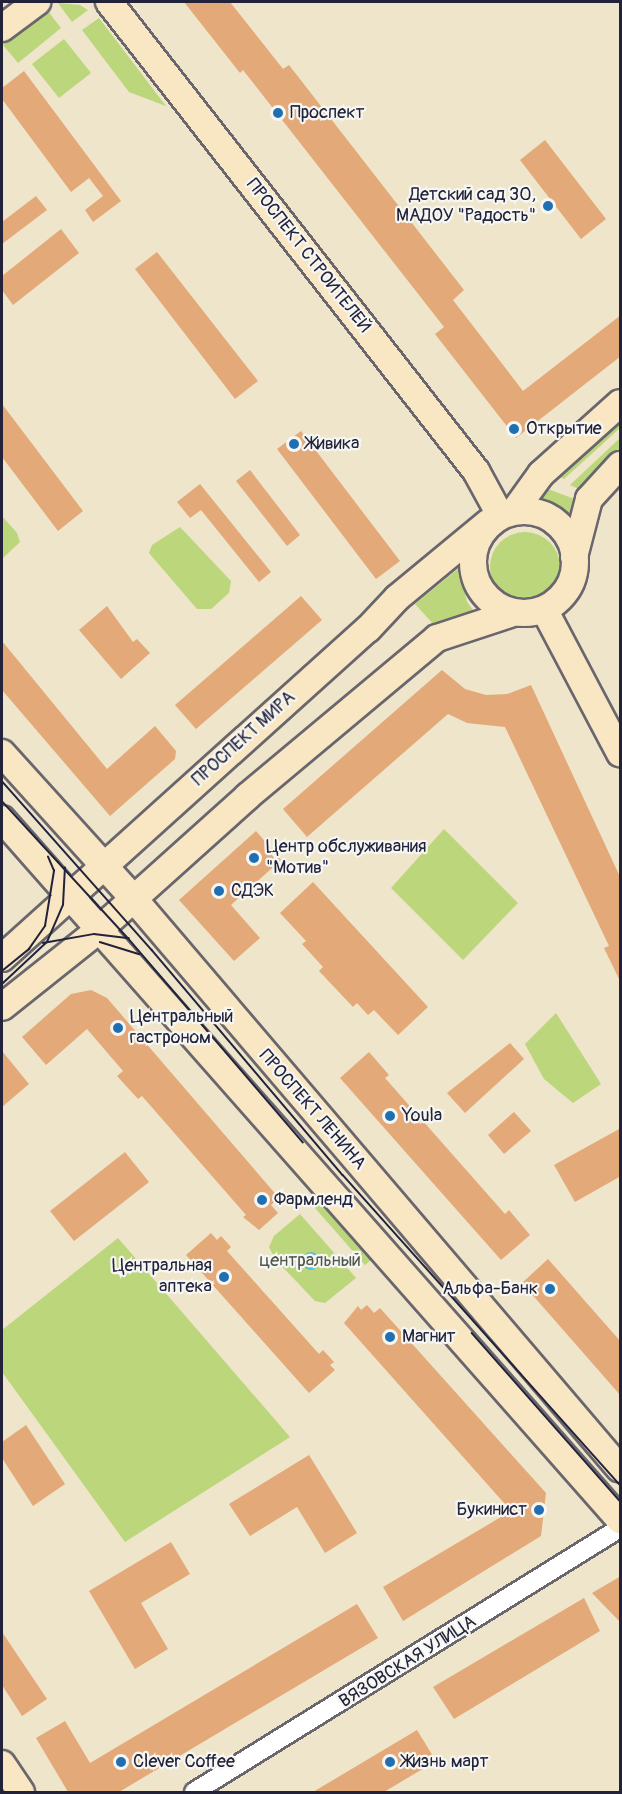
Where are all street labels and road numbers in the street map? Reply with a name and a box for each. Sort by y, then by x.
street label: ПРОСПЕКТ СТРОИТЕЛЕЙ [241,175,375,337]
street label: ПРОСПЕКТ МИРА [188,687,300,791]
street label: ПРОСПЕКТ ЛЕНИНА [254,1046,370,1174]
street label: ВЯЗОВСКАЯ УЛИЦА [336,1611,480,1713]

